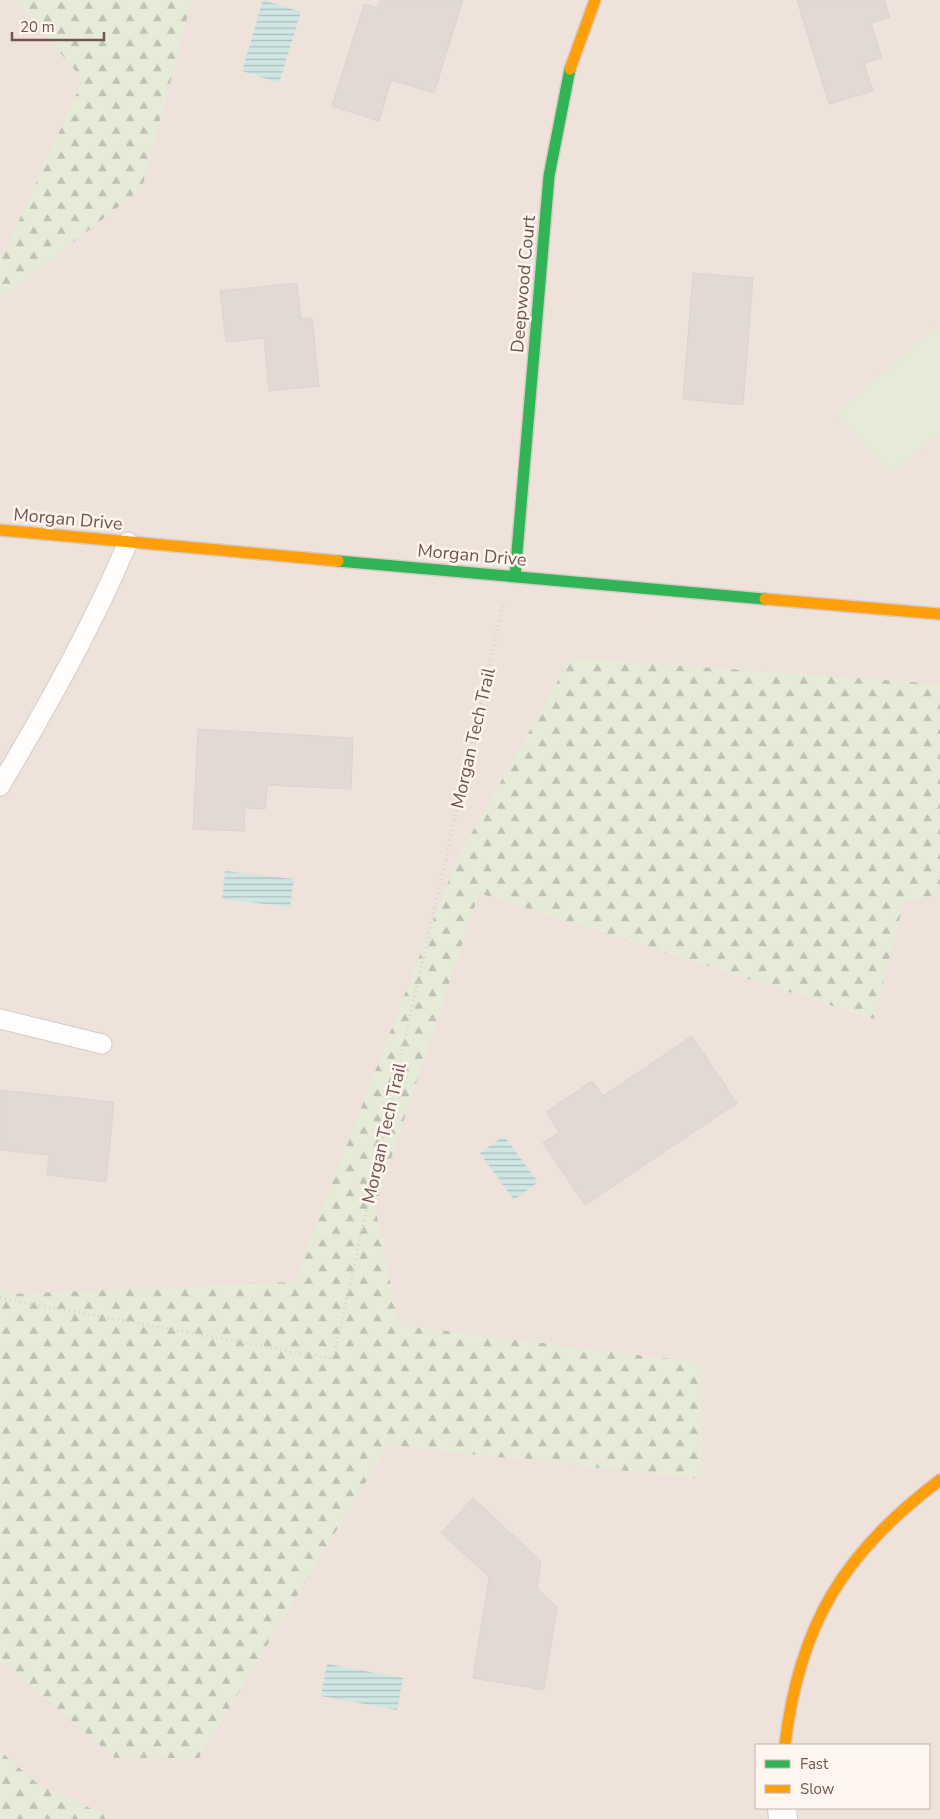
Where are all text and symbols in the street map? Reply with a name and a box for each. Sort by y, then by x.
scale bar [12,10,105,42]
text: 20 m [20,17,55,37]
street label: Deepwood Court [505,214,541,354]
street label: Morgan Drive [12,502,124,536]
street label: Morgan Drive [416,538,528,572]
street label: Morgan Tech Trail [445,665,501,811]
street label: Morgan Tech Trail [356,1060,412,1206]
legend [755,1744,930,1809]
text: Fast [800,1754,829,1774]
text: Slow [800,1779,835,1799]

